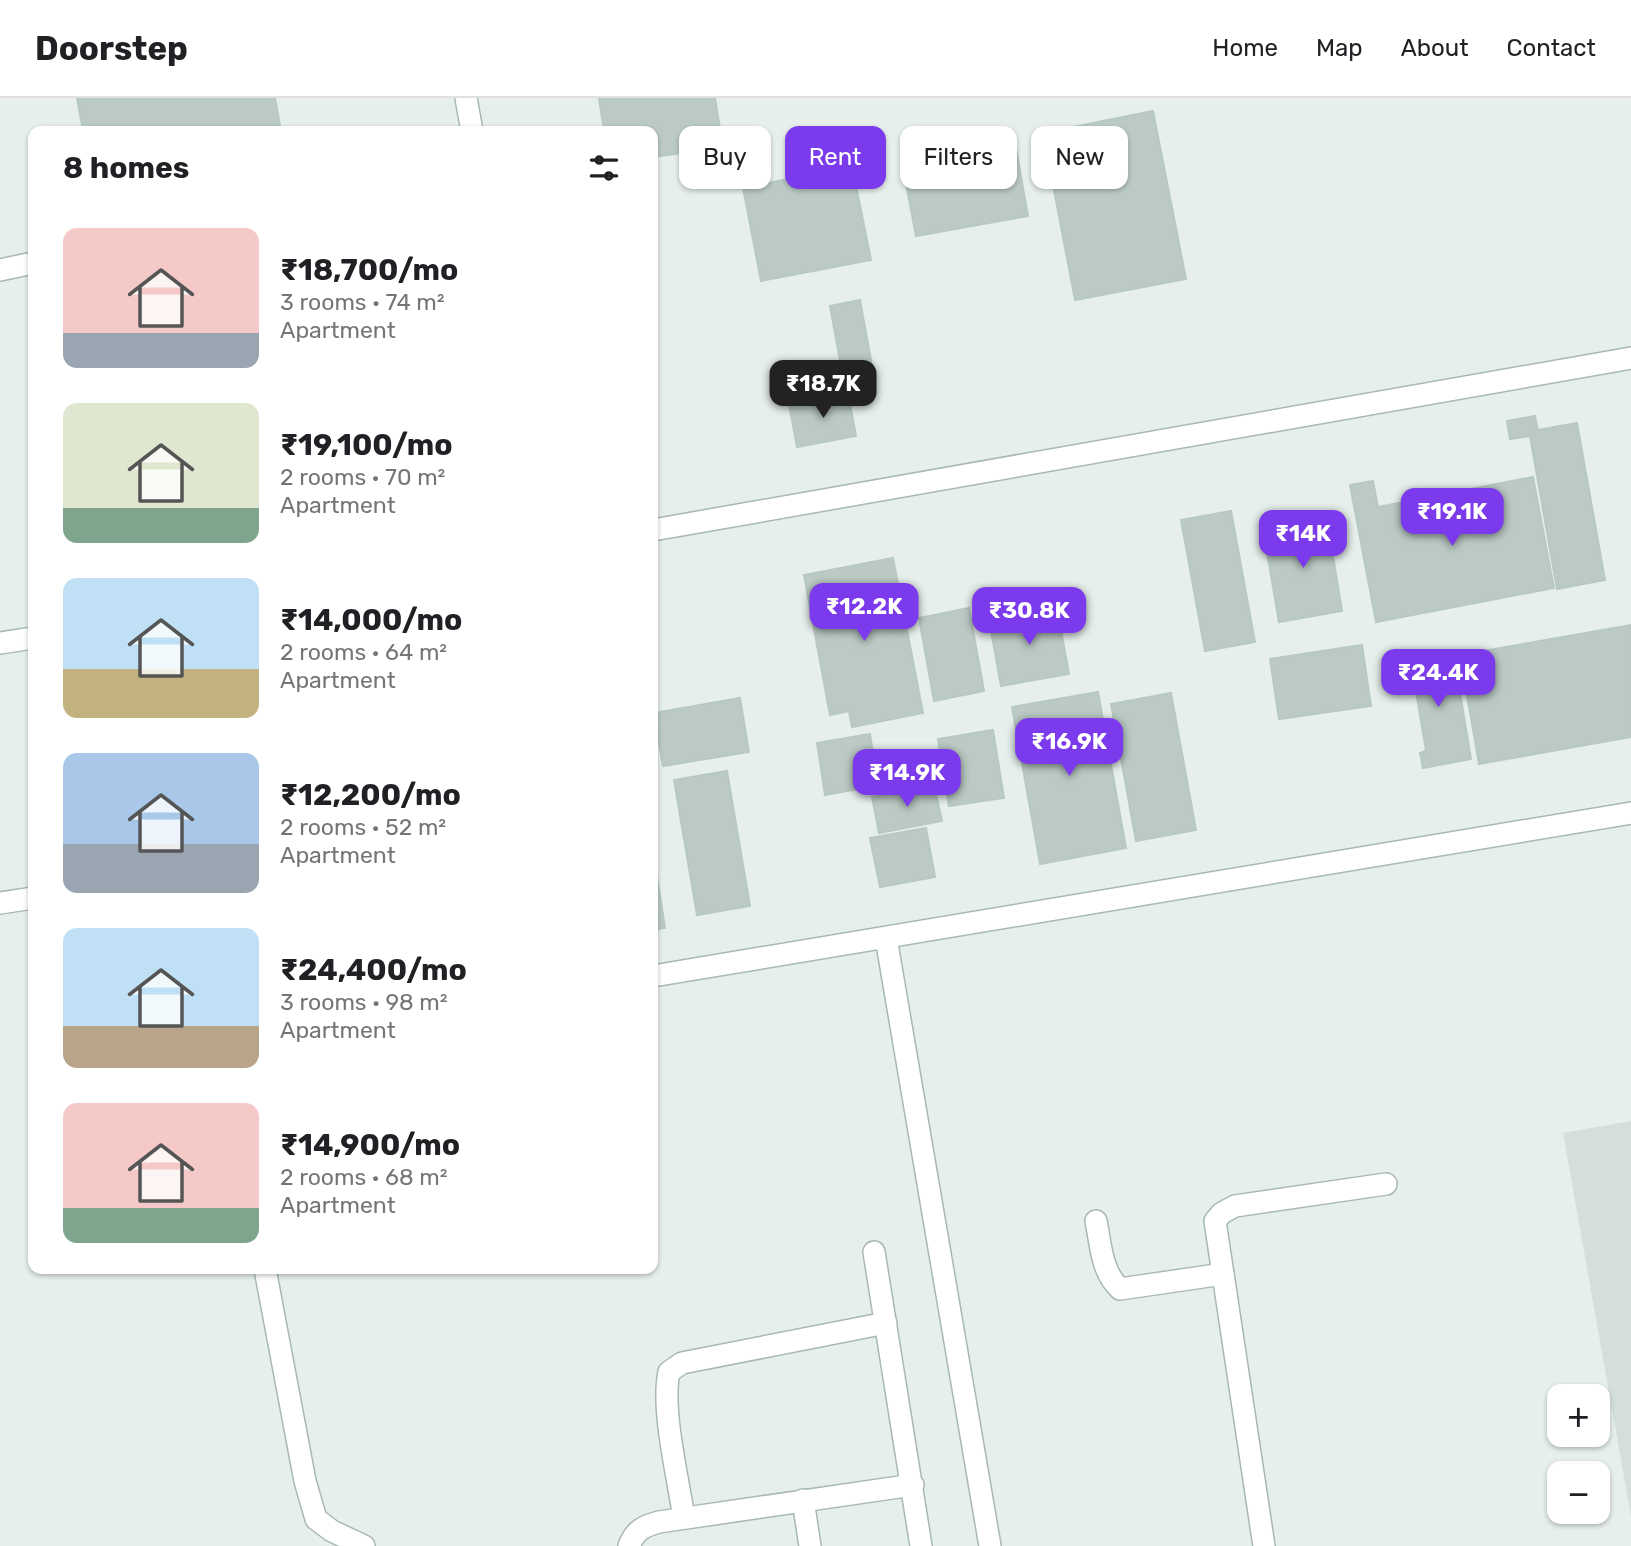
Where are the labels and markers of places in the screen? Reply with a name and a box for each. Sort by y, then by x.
pin: ₹18.7K [766,360,880,420]
pin: ₹19.1K [1395,489,1509,548]
pin: ₹14K [1262,510,1344,570]
pin: ₹12.2K [807,584,921,643]
pin: ₹30.8K [972,588,1086,647]
pin: ₹24.4K [1381,650,1495,709]
pin: ₹16.9K [1012,718,1126,778]
pin: ₹14.9K [850,750,964,809]

